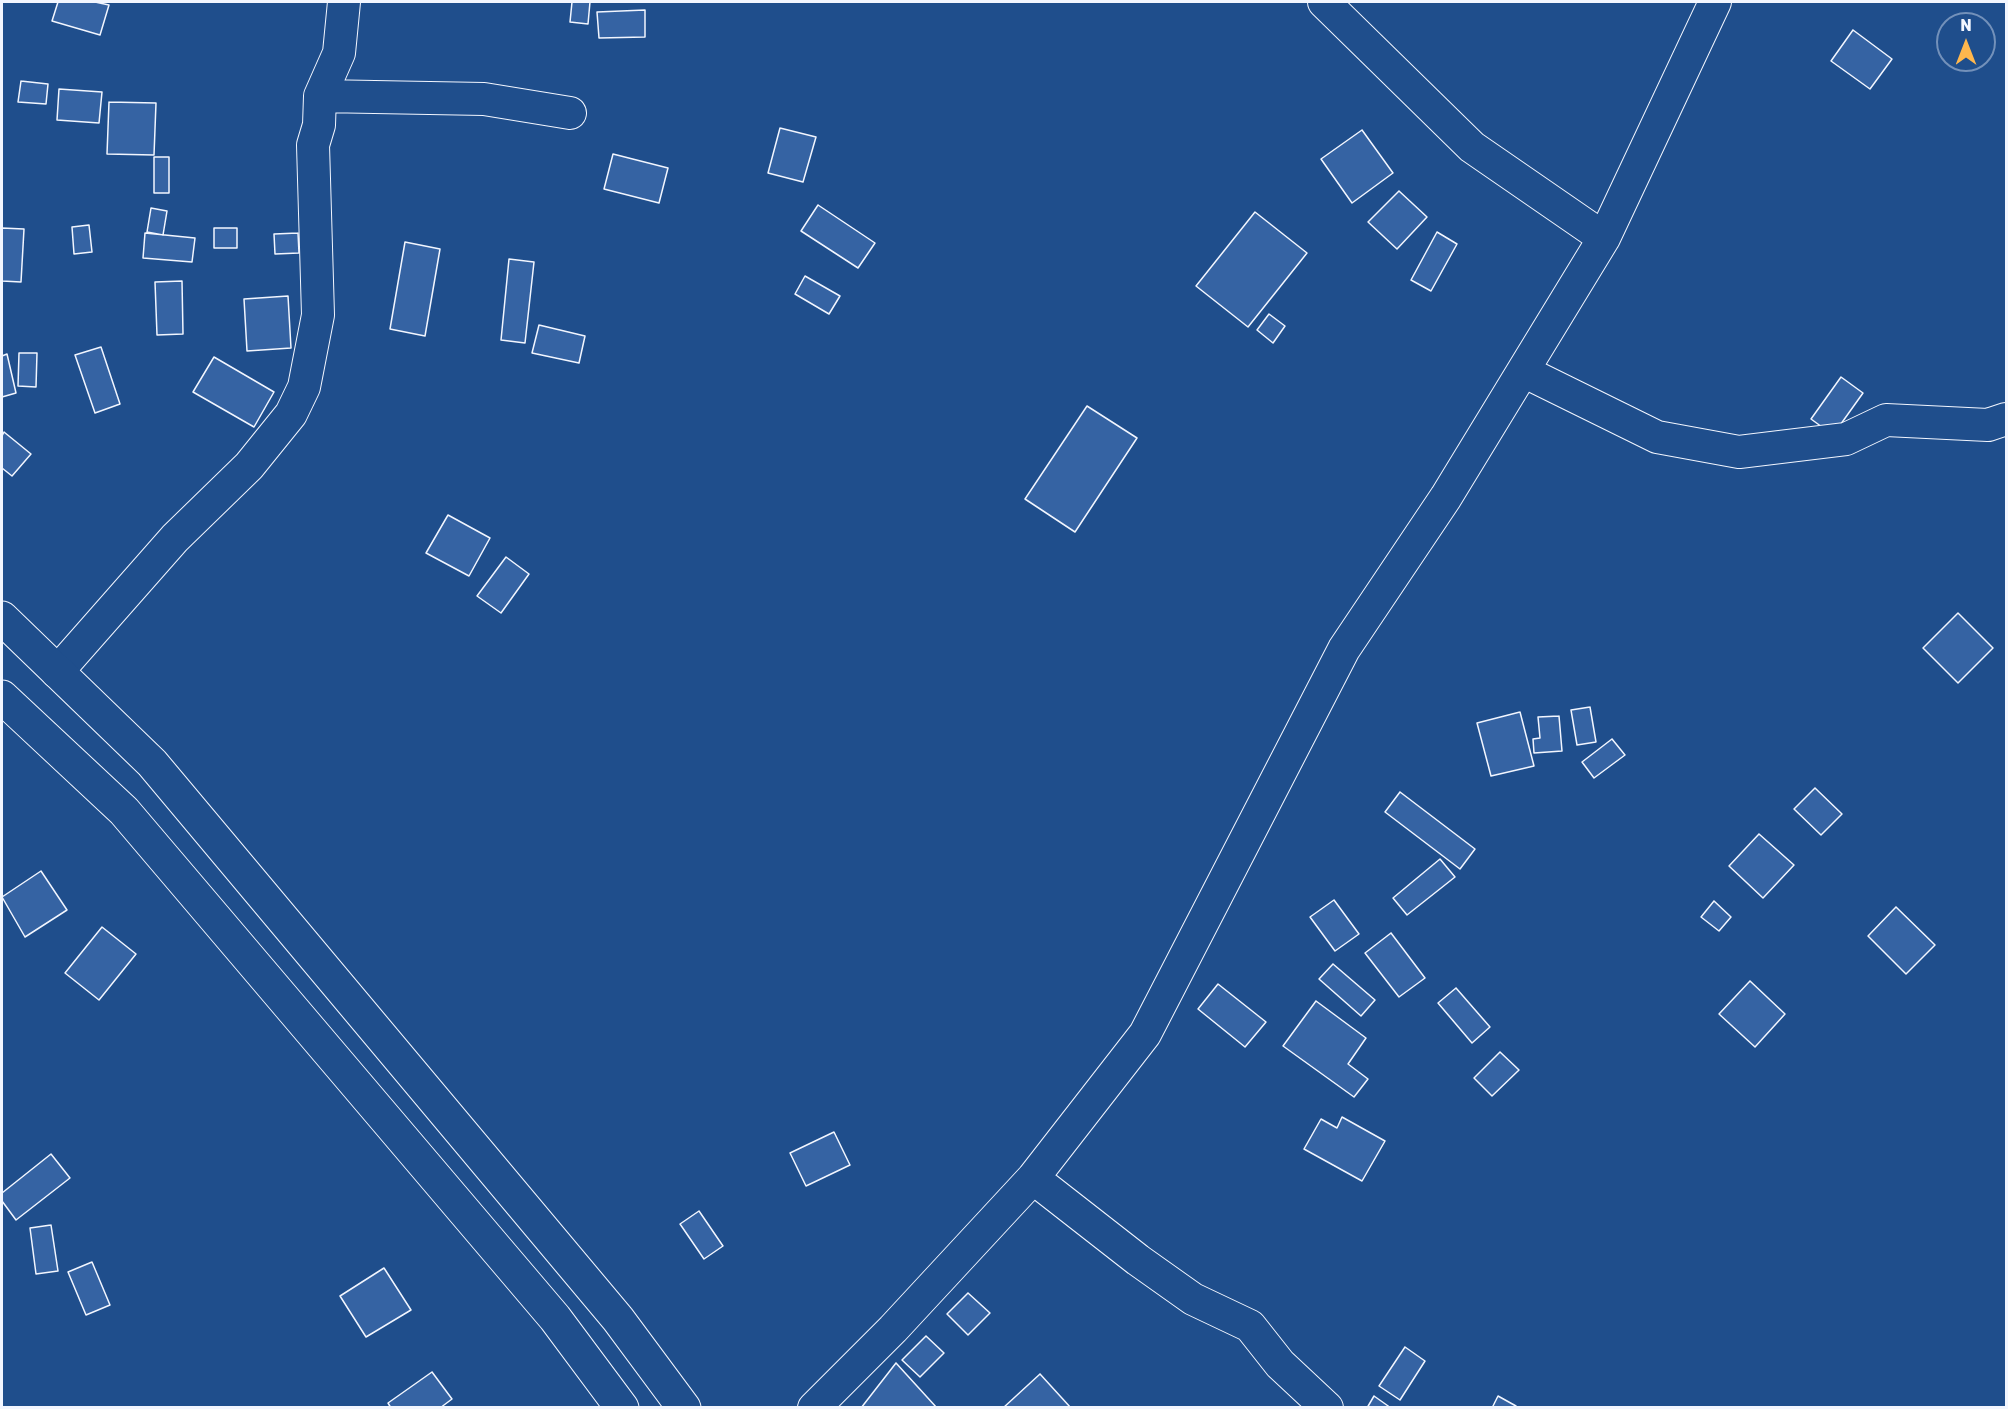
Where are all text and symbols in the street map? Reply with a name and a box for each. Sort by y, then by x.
north arrow [1936,12,1996,72]
text: N [1960,16,1972,35]

